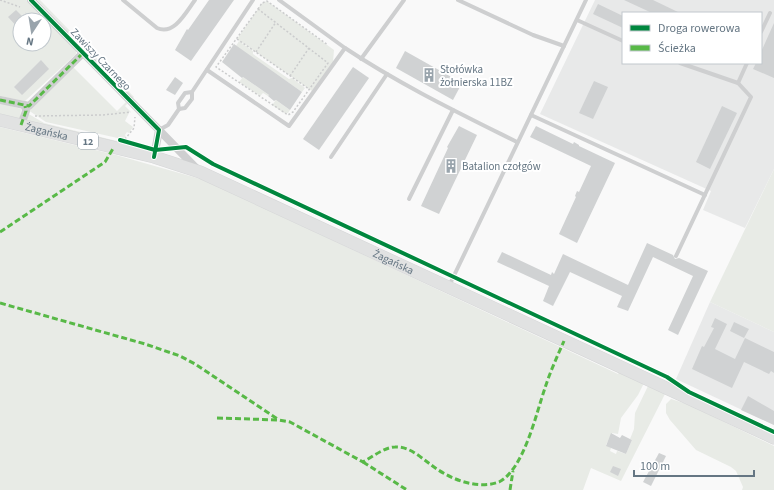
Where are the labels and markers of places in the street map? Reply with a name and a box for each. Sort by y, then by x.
place label: Stołówka żołnierska 11BZ [440,62,513,90]
building icon: Stołówka żołnierska 11BZ [421,67,437,83]
building icon: Batalion czołgów [443,158,459,174]
place label: Batalion czołgów [462,159,541,174]

